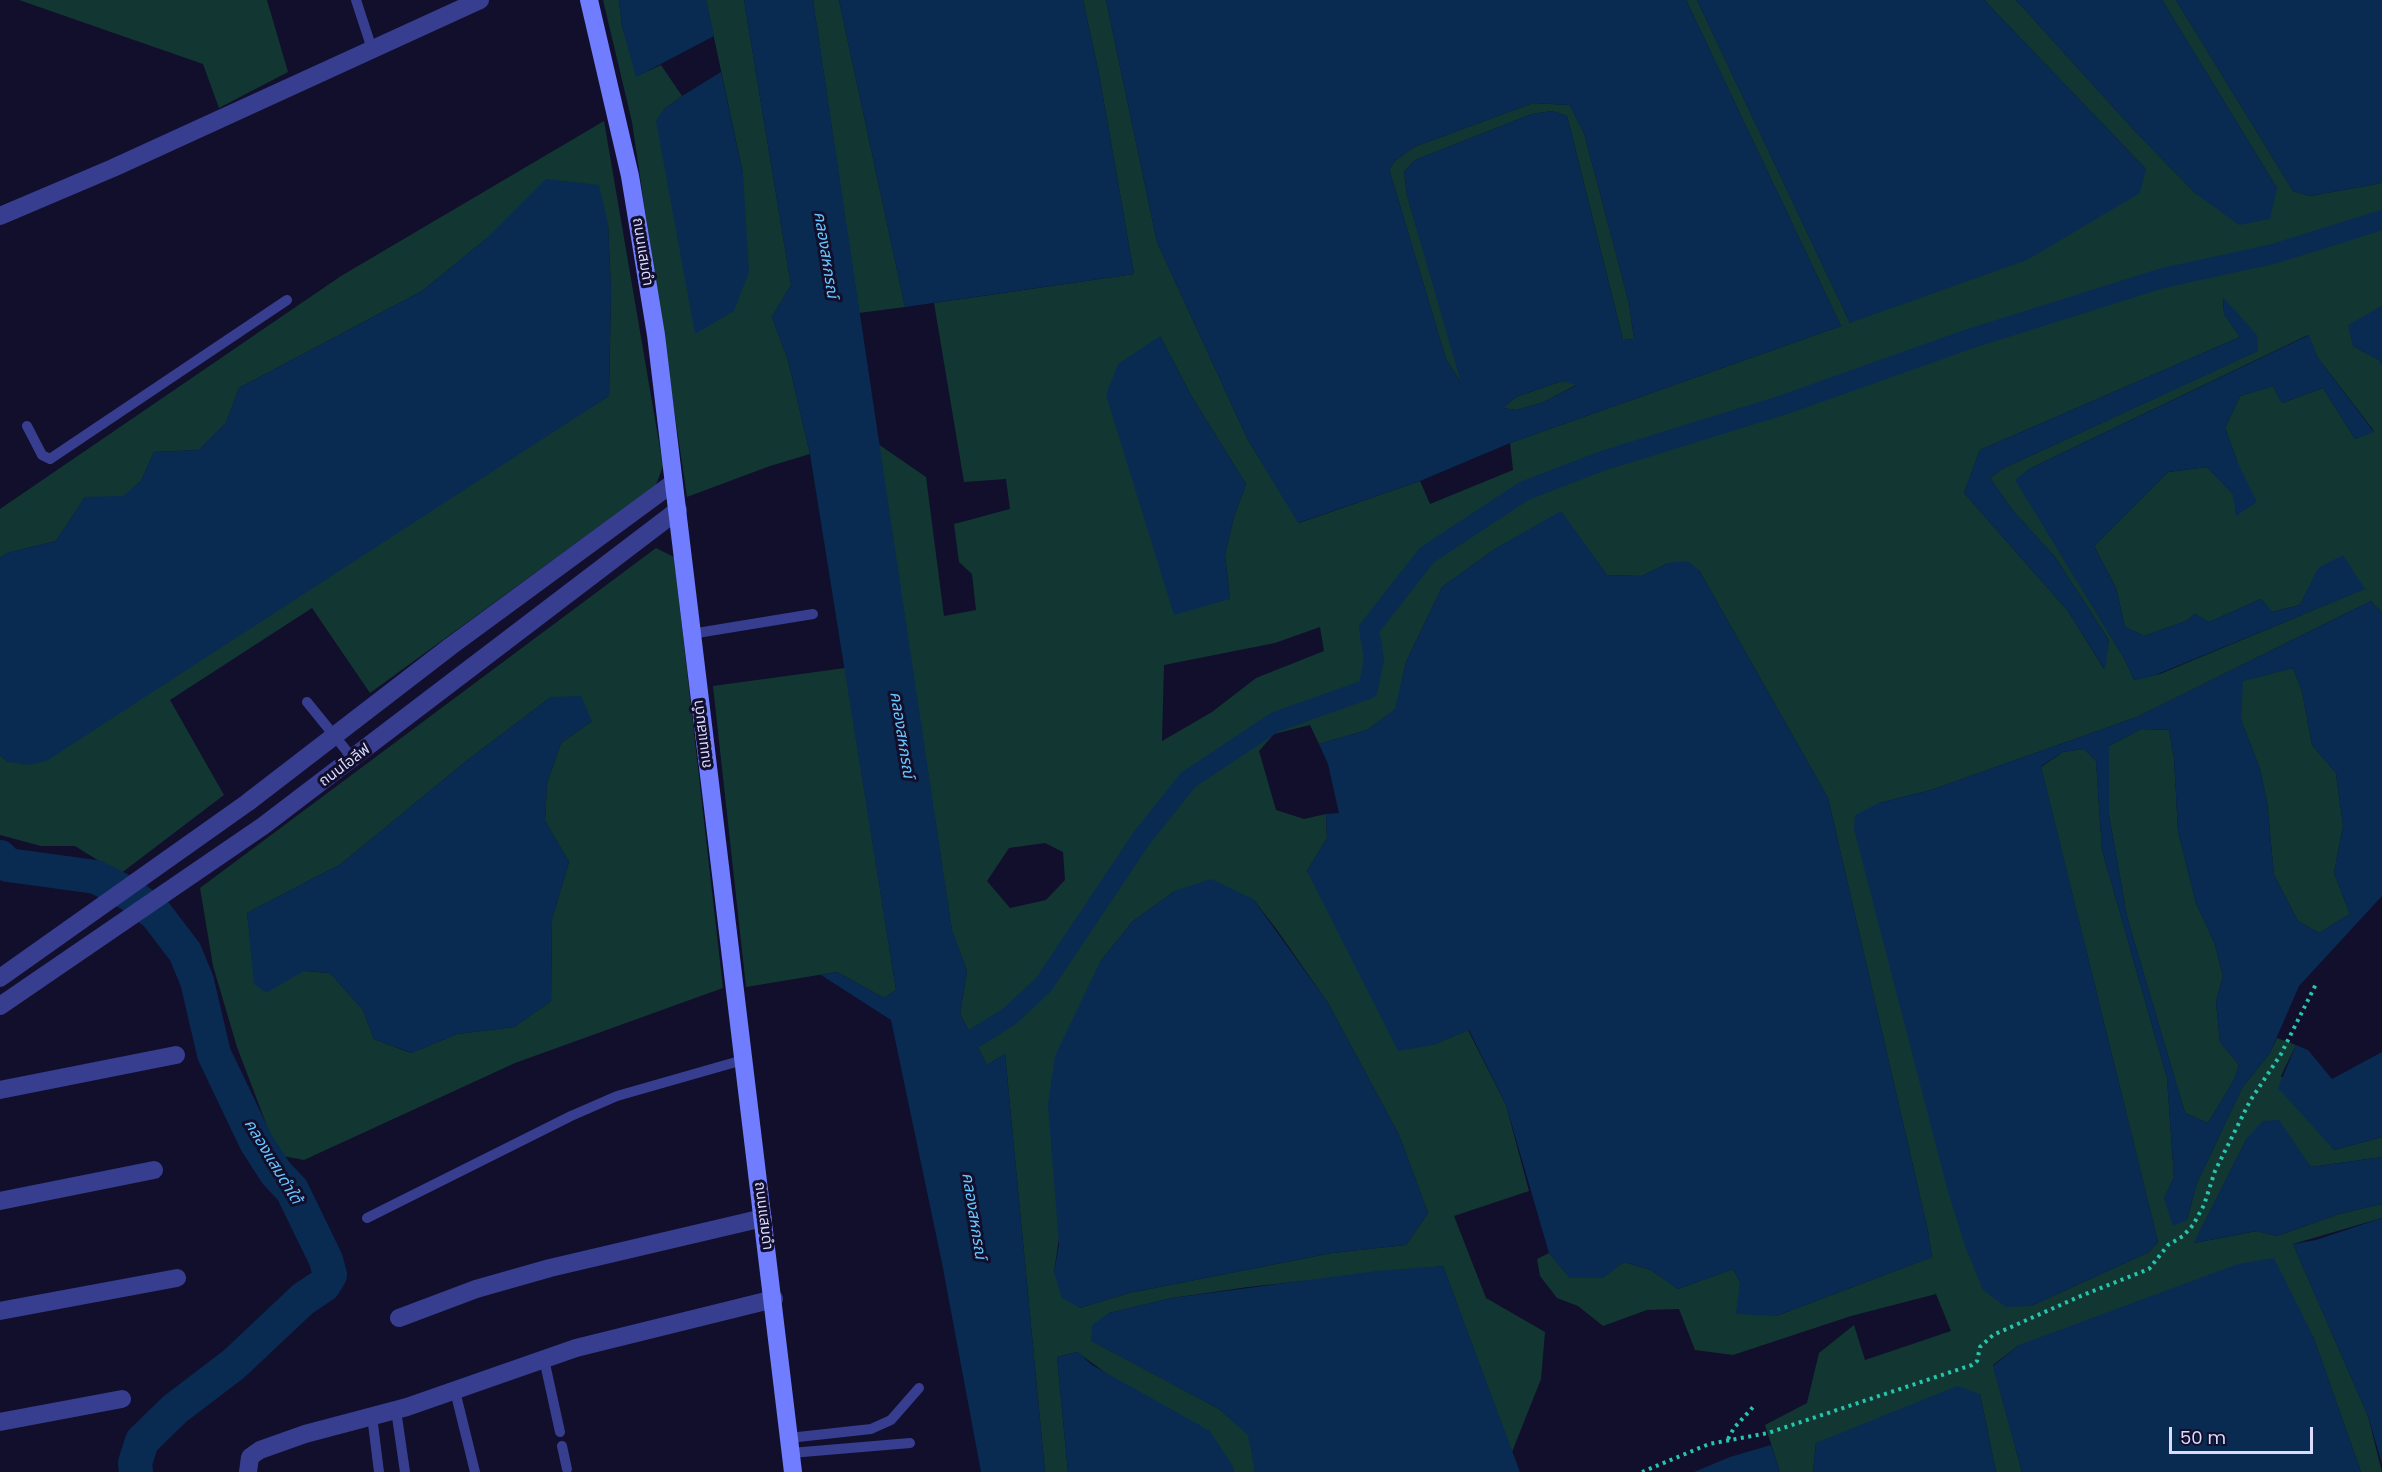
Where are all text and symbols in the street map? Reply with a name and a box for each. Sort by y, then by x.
water label: คลองสหกรณ์ [809,210,841,300]
street label: ถนนแสมดำ [628,217,656,287]
water label: คลองสหกรณ์ [885,690,917,780]
street label: ถนนแสมดำ [690,699,716,769]
street label: ถนนไอลีฟ [316,741,374,791]
water label: คลองแสมดำใต้ [239,1116,305,1208]
water label: คลองสหกรณ์ [957,1171,989,1261]
street label: ถนนแสมดำ [750,1181,776,1251]
scale bar [2172,1415,2316,1453]
text: 50 m [2180,1425,2226,1450]

